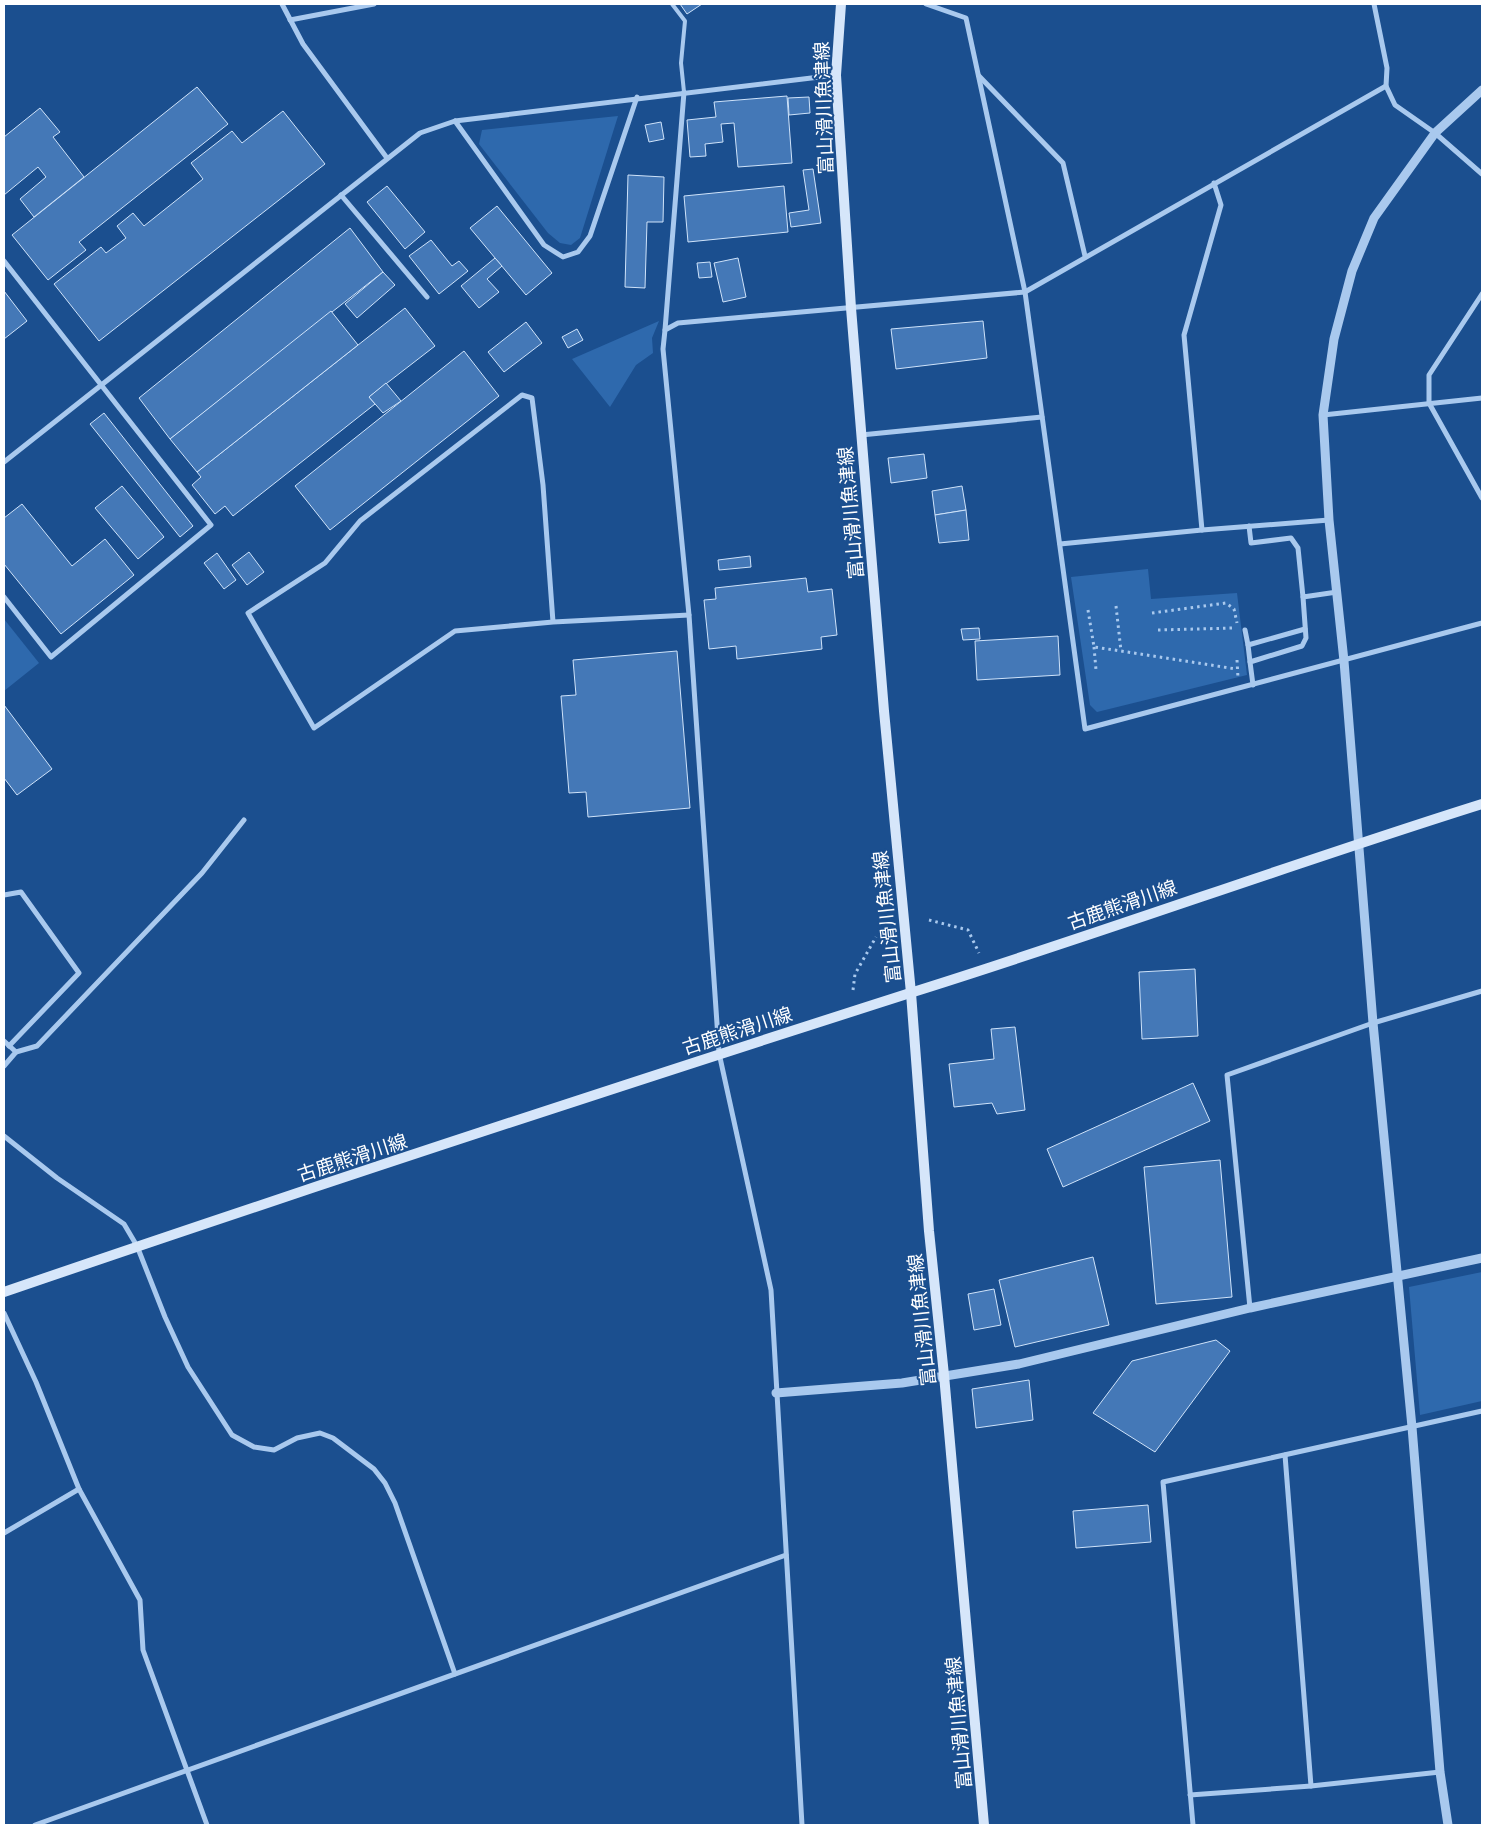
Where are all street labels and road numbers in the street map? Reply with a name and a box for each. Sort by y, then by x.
street label: 富山滑川魚津線 [806,41,840,175]
street label: 富山滑川魚津線 [830,445,870,581]
street label: 富山滑川魚津線 [865,849,907,985]
street label: 古鹿熊滑川線 [1063,872,1181,936]
street label: 古鹿熊滑川線 [678,999,796,1061]
street label: 古鹿熊滑川線 [293,1126,411,1188]
street label: 富山滑川魚津線 [900,1252,942,1388]
street label: 富山滑川魚津線 [938,1655,978,1791]

